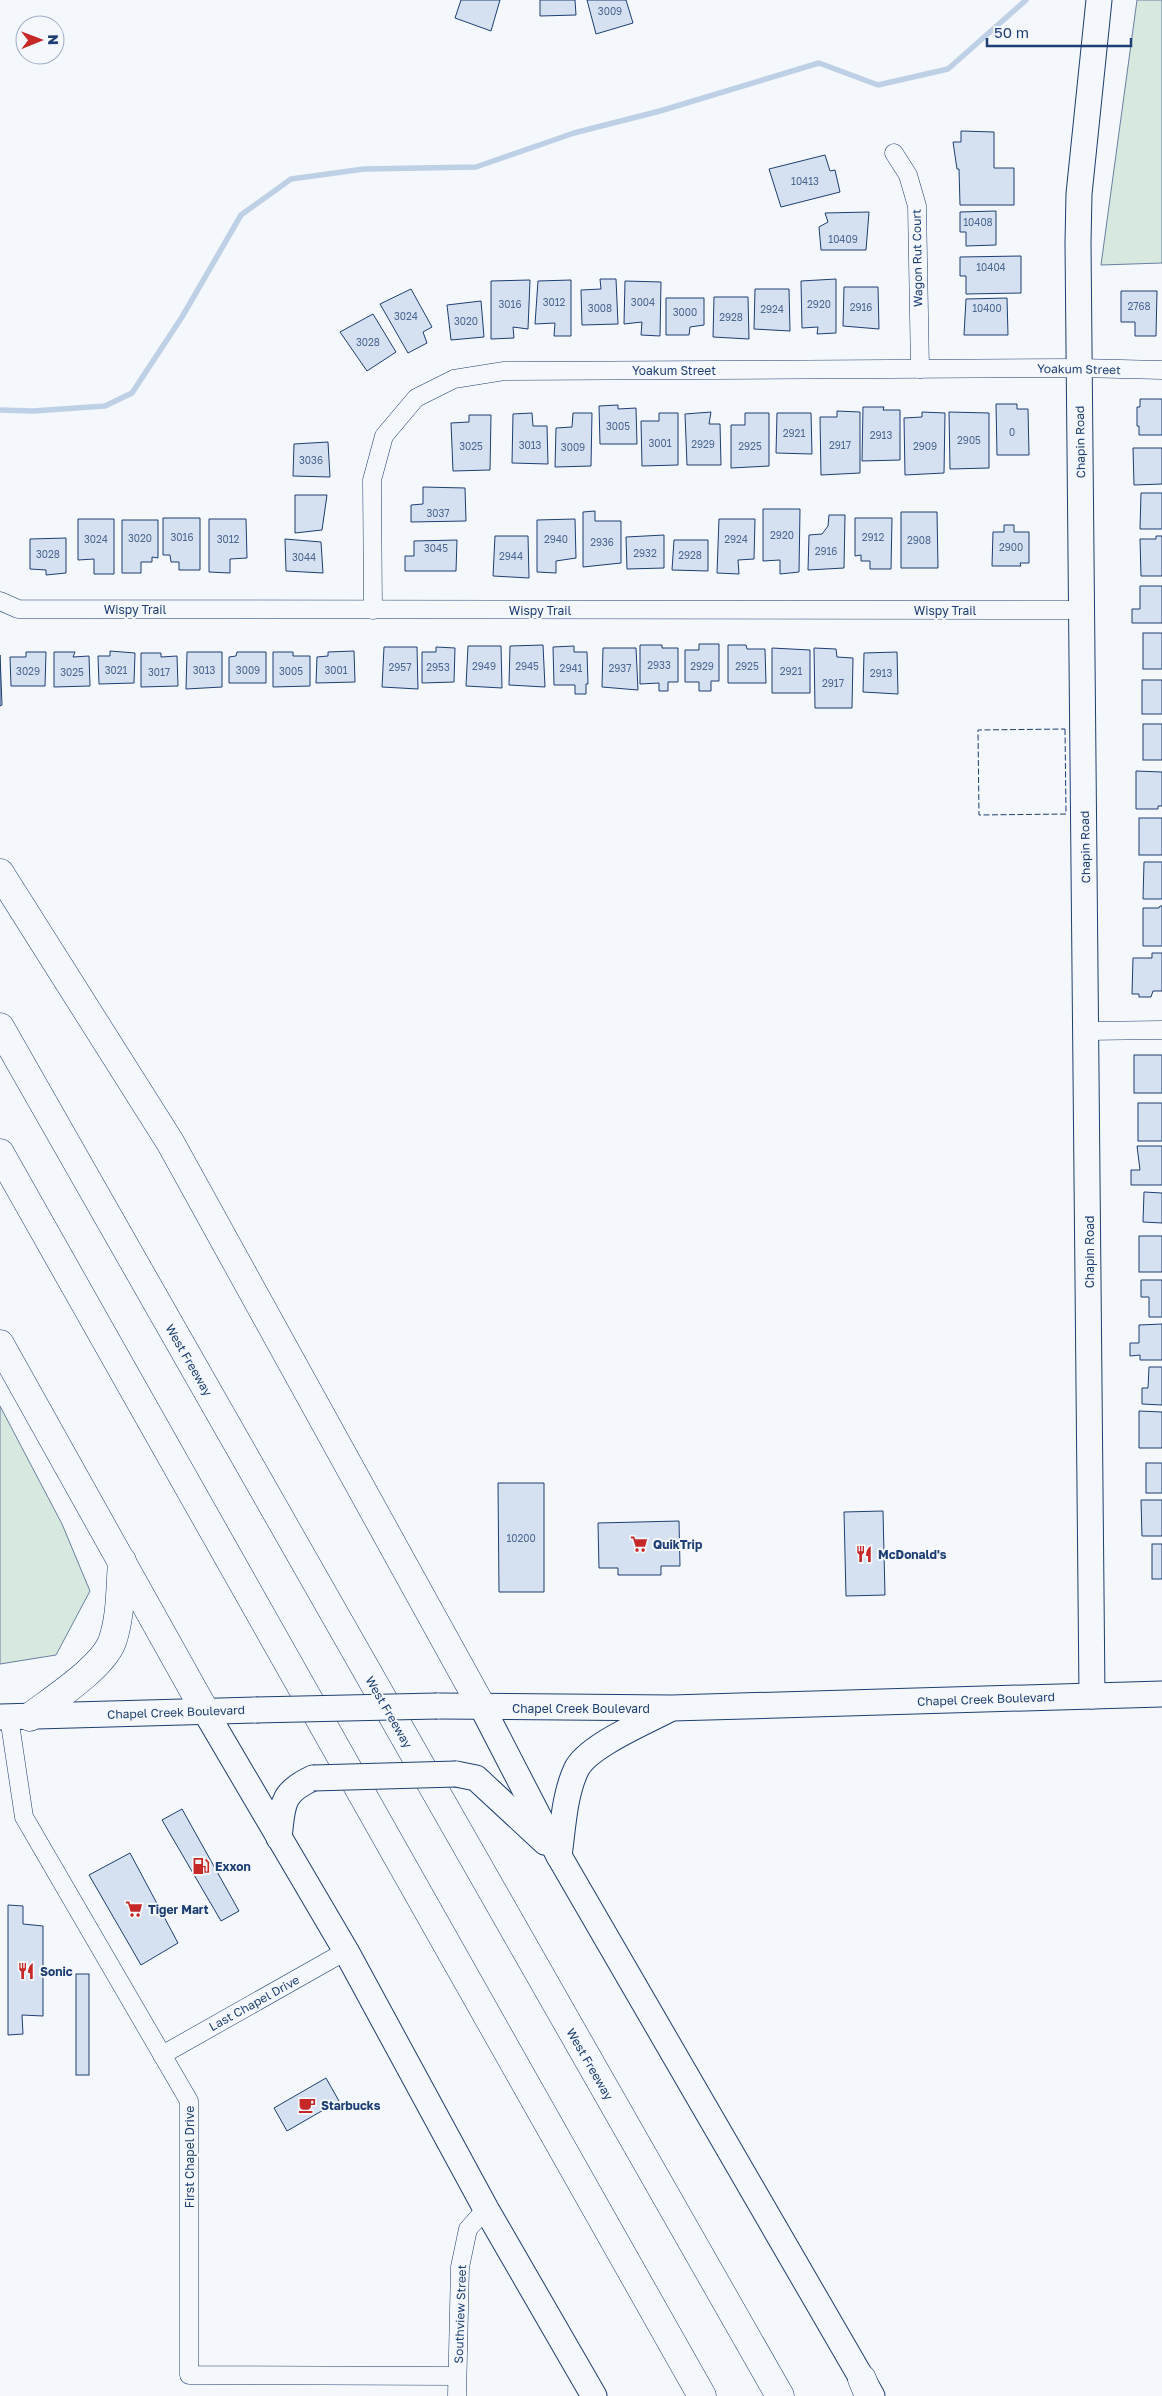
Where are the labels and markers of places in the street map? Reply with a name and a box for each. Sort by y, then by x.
supermarket icon: QuikTrip [629,1534,649,1554]
place label: QuikTrip [653,1537,703,1552]
restaurant icon: McDonald's [854,1544,874,1564]
place label: McDonald's [878,1547,947,1562]
fuel station icon: Exxon [191,1856,211,1876]
place label: Exxon [215,1859,251,1874]
supermarket icon: Tiger Mart [124,1899,144,1919]
place label: Tiger Mart [148,1902,209,1917]
restaurant icon: Sonic [16,1961,36,1981]
place label: Sonic [40,1964,73,1979]
cafe icon: Starbucks [297,2095,317,2115]
place label: Starbucks [321,2098,381,2113]

